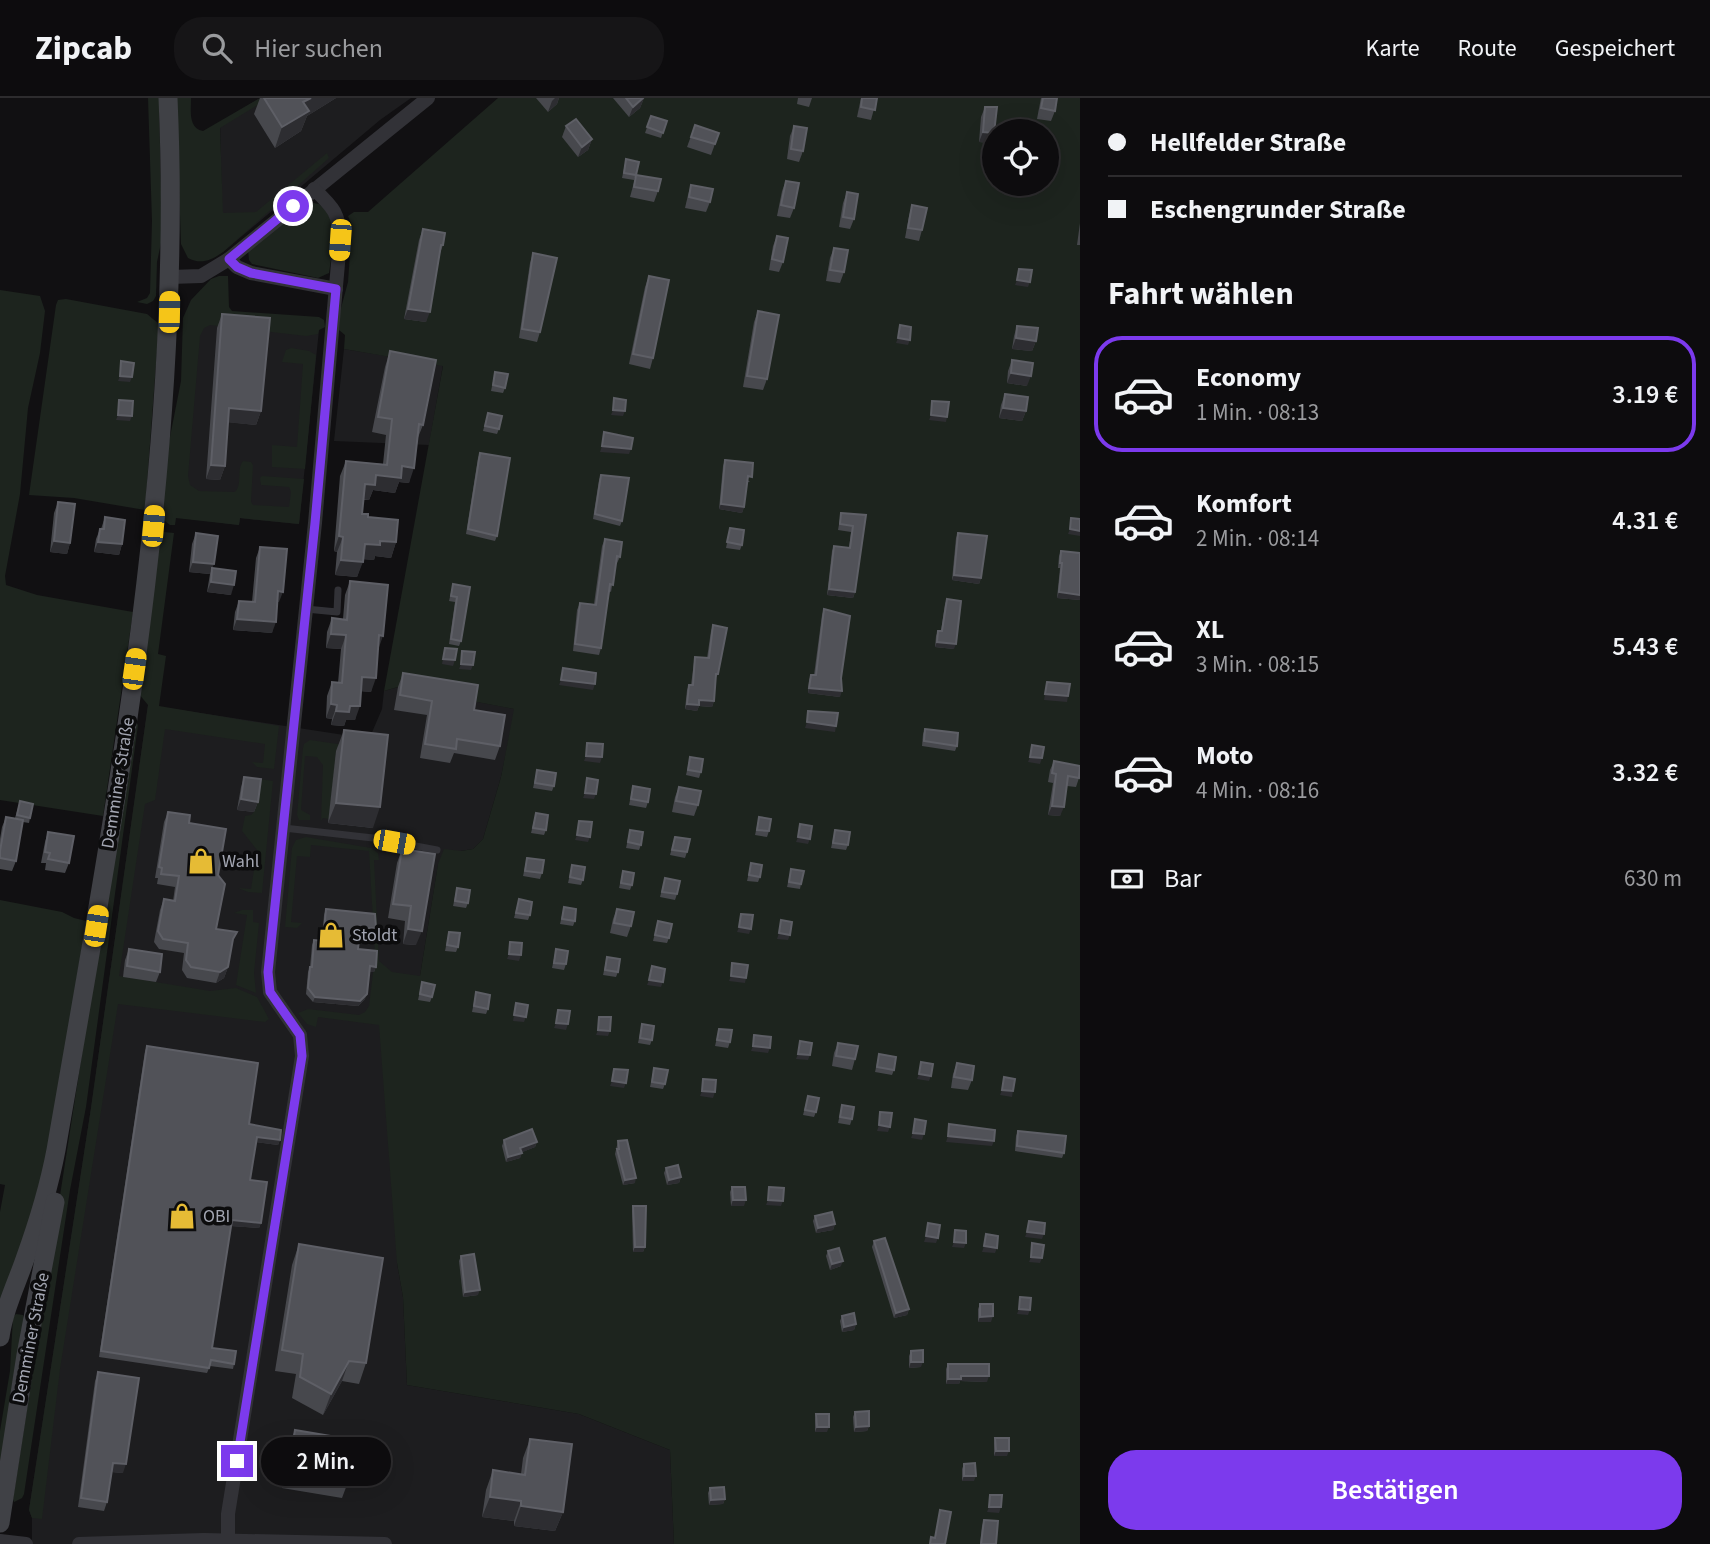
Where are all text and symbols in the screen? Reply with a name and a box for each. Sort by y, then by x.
search box [174,17,664,80]
text: Zipcab [35,25,132,72]
icon: search [198,29,236,67]
text: Hier suchen [254,30,383,67]
text: Karte [1366,31,1420,66]
text: Route [1458,31,1517,66]
text: Gespeichert [1555,31,1675,66]
map controls [982,119,1059,196]
button: locate [982,119,1059,196]
text: Hellfelder Straße [1150,124,1346,161]
route start [277,190,309,222]
text: Eschengrunder Straße [1150,191,1406,228]
car [329,218,352,262]
text: Fahrt wählen [1108,271,1294,317]
car [159,291,180,333]
text: Economy [1196,359,1301,396]
icon: car [1112,363,1175,426]
text: 3.19 € [1612,376,1678,413]
text: 1 Min. · 08:13 [1196,396,1319,429]
text: Komfort [1196,485,1292,522]
icon: car [1112,489,1175,552]
text: 4.31 € [1612,502,1678,539]
car [141,504,166,548]
text: 2 Min. · 08:14 [1196,522,1319,555]
text: XL [1196,611,1224,648]
icon: car [1112,615,1175,678]
text: 5.43 € [1612,628,1678,665]
car [121,647,148,691]
text: 3 Min. · 08:15 [1196,648,1319,681]
street label: Demminer Straße [95,716,141,850]
text: Moto [1196,737,1253,774]
icon: car [1112,741,1175,804]
text: 3.32 € [1612,754,1678,791]
text: 4 Min. · 08:16 [1196,774,1319,807]
car [372,828,417,856]
shop icon: Wahl [186,846,216,876]
place label: Wahl [222,849,259,874]
icon: cash [1108,860,1146,898]
text: Bar [1164,860,1201,897]
text: 630 m [1624,862,1682,895]
car [83,904,110,948]
shop icon: Stoldt [316,920,346,950]
place label: Stoldt [352,923,397,948]
shop icon: OBI [167,1201,197,1231]
place label: OBI [203,1204,230,1229]
street label: Demminer Straße [6,1271,56,1405]
callout: 2 Min. [262,1436,391,1486]
route end [221,1445,253,1477]
text: 2 Min. [297,1445,355,1478]
button: Bestätigen [1108,1450,1682,1530]

